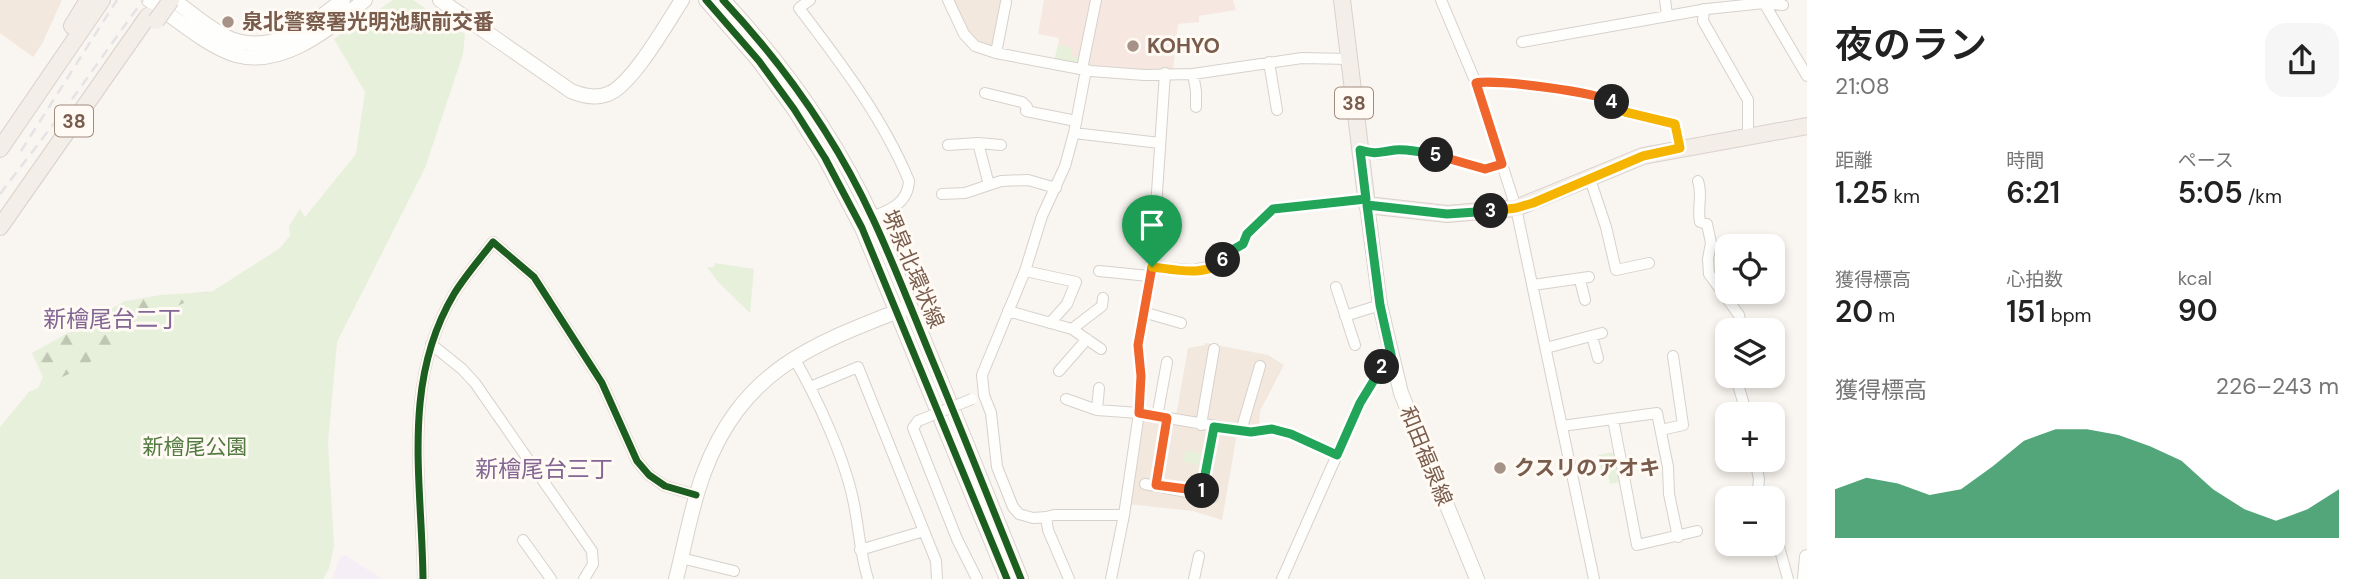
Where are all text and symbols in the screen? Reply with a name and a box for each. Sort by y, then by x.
place label: 泉北警察署光明池駅前交番 [242,8,494,36]
marker: 泉北警察署光明池駅前交番 [220,14,236,30]
text: 夜のラン [1835,20,1987,70]
button: share [2265,23,2339,97]
place label: KOHYO [1147,32,1220,60]
marker: KOHYO [1125,38,1141,54]
text: 21:08 [1835,71,1890,101]
pin: 4 [1594,84,1630,119]
road number: 38 [1335,88,1373,118]
text: 4 [1605,89,1618,114]
road number: 38 [55,105,93,136]
pin: 5 [1418,138,1454,172]
text: 5 [1430,142,1441,167]
text: 距離 [1835,148,1873,173]
text: 時間 [2006,148,2044,173]
text: ペース [2178,148,2234,173]
text: 1.25 [1835,173,1888,212]
text: 6:21 [2006,173,2060,212]
text: 5:05 [2178,173,2243,212]
text: km [1888,184,1920,209]
text: /km [2243,184,2282,209]
pin: 3 [1474,194,1508,228]
pin [1122,195,1182,267]
text: 3 [1485,198,1496,223]
street label: 堺泉北環状線 [875,206,951,332]
icon: arrive [1133,206,1171,244]
map controls [1715,234,1785,556]
button: locate [1715,234,1785,304]
pin: 6 [1206,243,1240,278]
text: 6 [1216,247,1229,272]
text: kcal [2178,266,2212,291]
text: 獲得標高 [1835,267,1911,292]
text: 心拍数 [2006,267,2063,292]
text: 90 [2178,291,2218,330]
text: 20 [1835,292,1873,331]
text: 151 [2006,292,2046,331]
text: m [1873,303,1895,328]
text: bpm [2046,303,2092,328]
district label: 新檜尾台二丁 [43,304,181,334]
button: layers [1715,318,1785,388]
pin: 2 [1364,350,1400,384]
text: 2 [1376,354,1387,379]
text: 226–243 m [2216,371,2339,401]
text: 獲得標高 [1835,375,1927,405]
street label: 和田福泉線 [1393,402,1459,510]
button: + [1715,402,1785,472]
park label: 新檜尾公園 [143,433,248,461]
district label: 新檜尾台三丁 [475,454,613,484]
place label: クスリのアオキ [1514,454,1660,482]
marker: クスリのアオキ [1492,460,1508,476]
pin: 1 [1184,474,1220,508]
text: 1 [1198,478,1205,503]
button: − [1715,486,1785,556]

